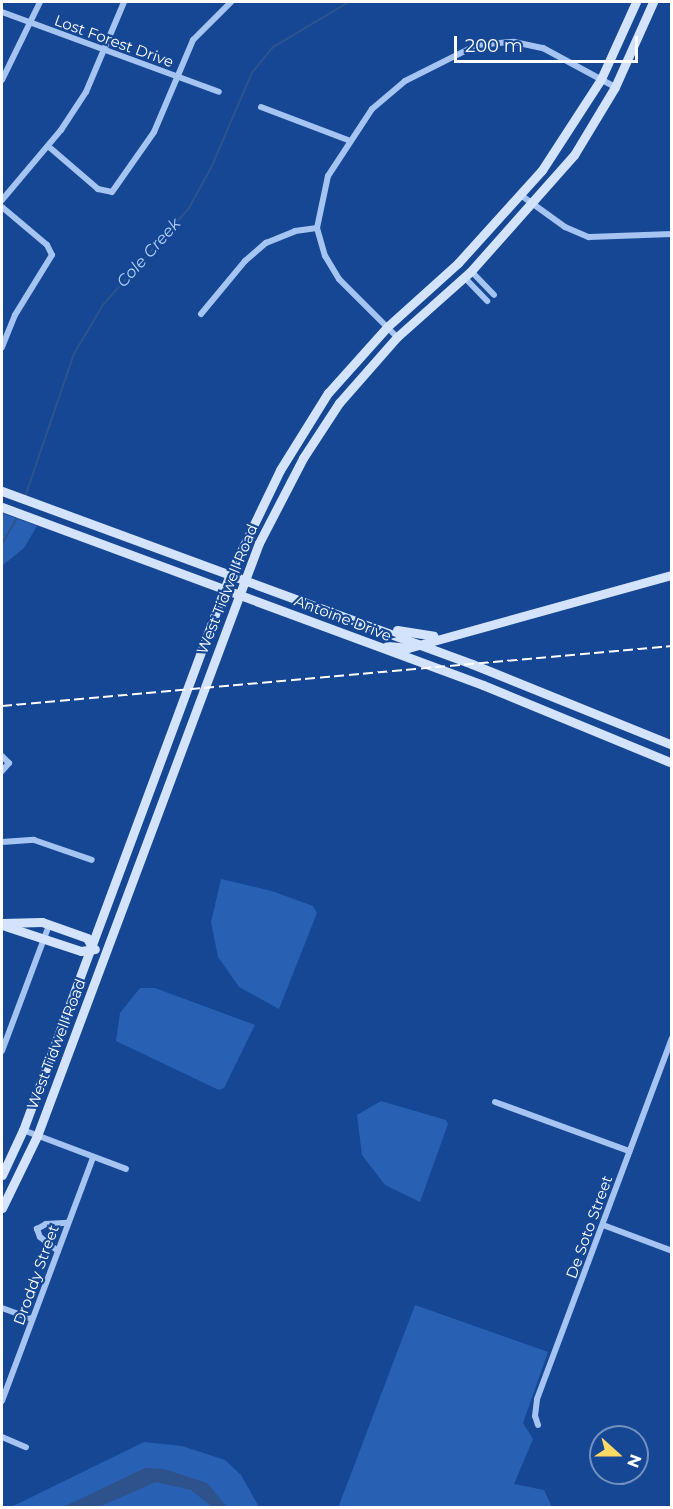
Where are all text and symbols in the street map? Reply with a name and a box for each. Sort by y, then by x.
street label: Lost Forest Drive [52,11,176,71]
scale bar [457,24,642,62]
text: 200 m [465,35,523,57]
water label: Cole Creek [113,215,185,291]
street label: West Tidwell Road [193,522,261,656]
street label: Antoine Drive [292,591,394,645]
street label: West Tidwell Road [23,976,89,1112]
street label: De Soto Street [562,1173,616,1281]
street label: Droddy Street [10,1222,62,1328]
north arrow [589,1425,649,1485]
text: N [623,1451,646,1470]

